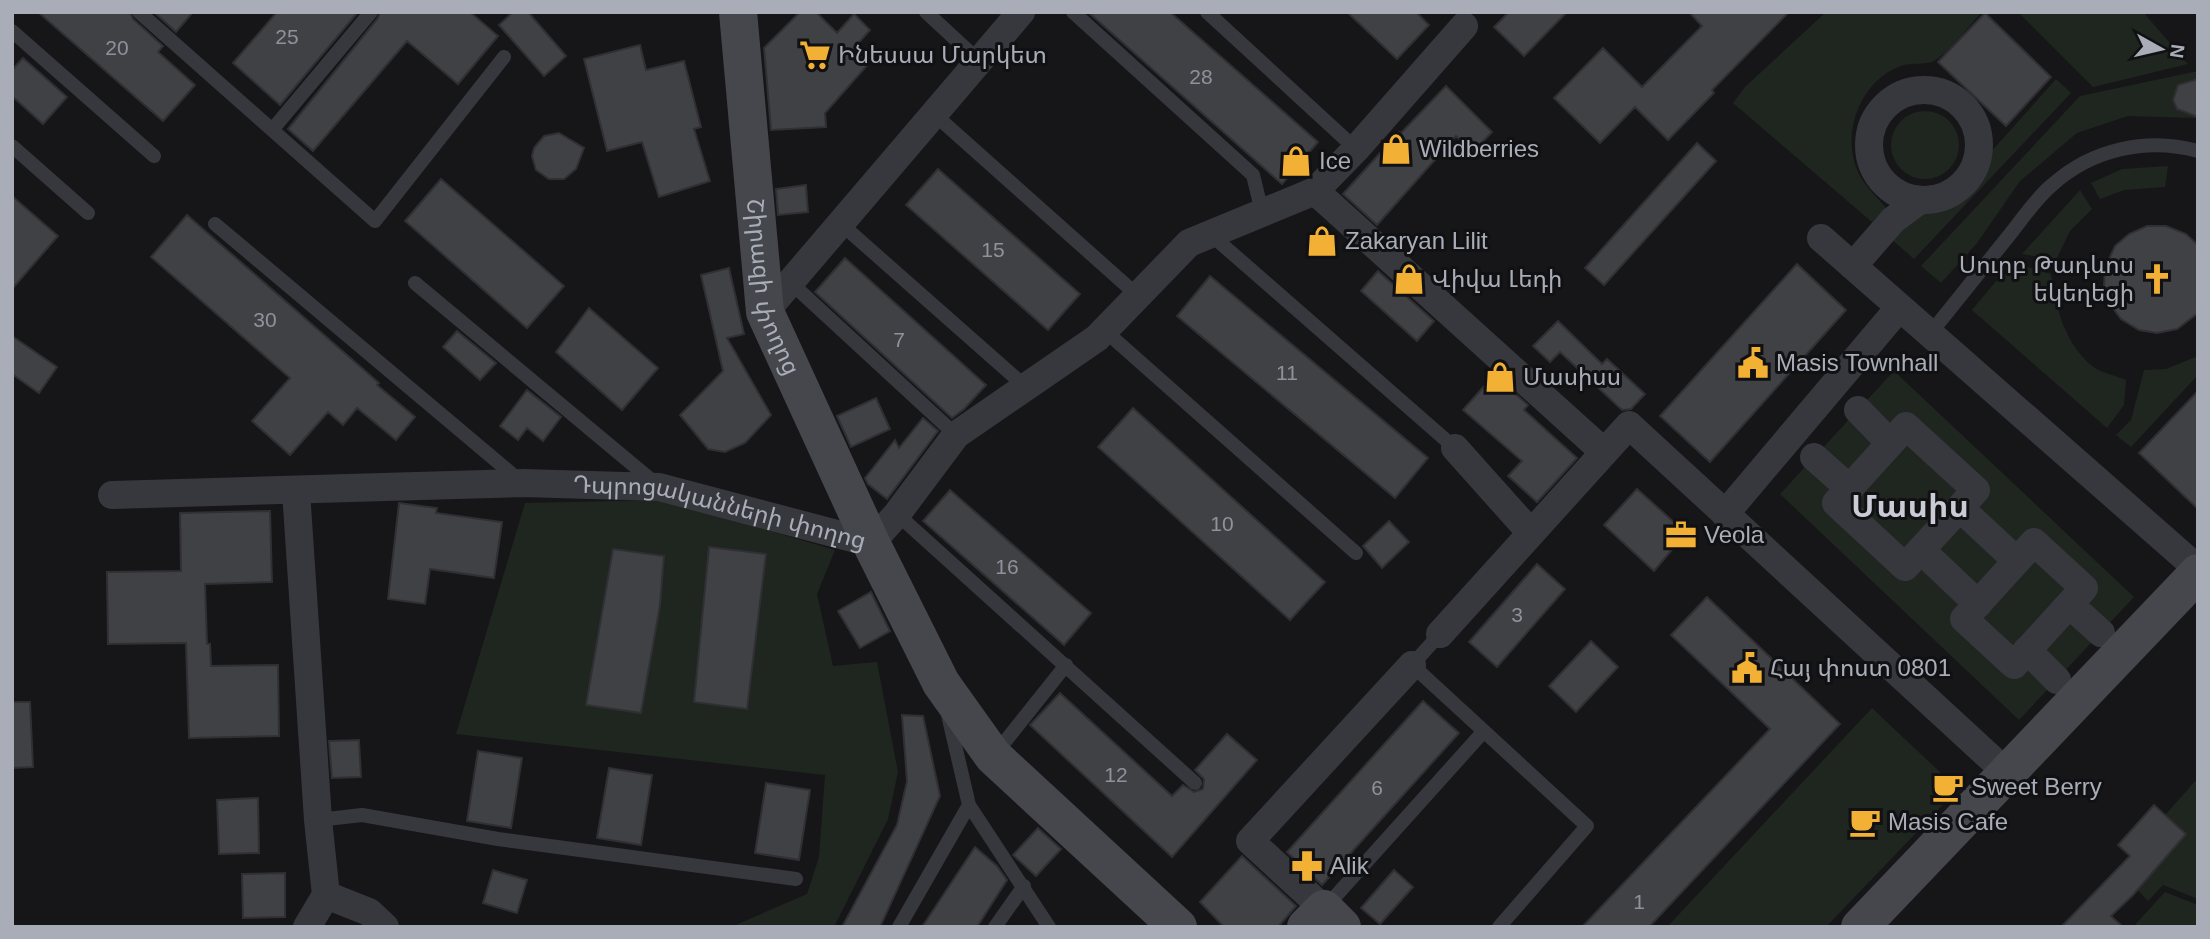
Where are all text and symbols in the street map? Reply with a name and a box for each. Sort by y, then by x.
north arrow [2126,14,2196,84]
house number: 25 [275,25,299,48]
house number: 20 [105,36,129,59]
supermarket icon: Ինեսսա Մարկետ [798,38,832,72]
place label: Ինեսսա Մարկետ [838,41,1047,69]
text: N [2166,43,2189,60]
house number: 28 [1189,65,1213,88]
shop icon: Wildberries [1379,132,1413,166]
place label: Wildberries [1419,135,1539,162]
shop icon: Ice [1279,144,1313,178]
place label: Ice [1319,147,1351,174]
street label: Շիրազի փողոց [742,197,806,379]
shop icon: Zakaryan Lilit [1305,224,1339,258]
place label: Zakaryan Lilit [1345,227,1488,254]
house number: 15 [981,238,1005,261]
place label: Սուրբ Թադևոս եկեղեցի [1959,251,2134,307]
shop icon: Վիվա Լեդի [1392,262,1426,296]
church icon: Սուրբ Թադևոս եկեղեցի [2140,262,2174,296]
place label: Վիվա Լեդի [1432,265,1562,293]
house number: 30 [253,308,277,331]
house number: 7 [893,328,905,351]
public building icon: Masis Townhall [1736,346,1770,380]
place label: Masis Townhall [1776,349,1938,376]
shop icon: Մասիսս [1483,360,1517,394]
house number: 11 [1276,361,1298,384]
place label: Մասիսս [1523,363,1621,391]
street label: Դպրոցականների փողոց [573,470,869,555]
district label: Մասիս [1851,488,1969,524]
house number: 10 [1210,512,1234,535]
office icon: Veola [1664,518,1698,552]
place label: Veola [1704,521,1765,548]
house number: 16 [995,555,1019,578]
house number: 3 [1511,603,1523,626]
public building icon: Հայ փոստ 0801 [1730,651,1764,685]
place label: Հայ փոստ 0801 [1770,654,1951,682]
house number: 12 [1104,763,1128,786]
cafe icon: Sweet Berry [1931,770,1965,804]
place label: Sweet Berry [1971,773,2102,800]
house number: 6 [1371,776,1383,799]
cafe icon: Masis Cafe [1848,805,1882,839]
place label: Masis Cafe [1888,808,2008,835]
pharmacy icon: Alik [1290,849,1324,883]
place label: Alik [1330,852,1370,879]
house number: 1 [1633,890,1645,913]

